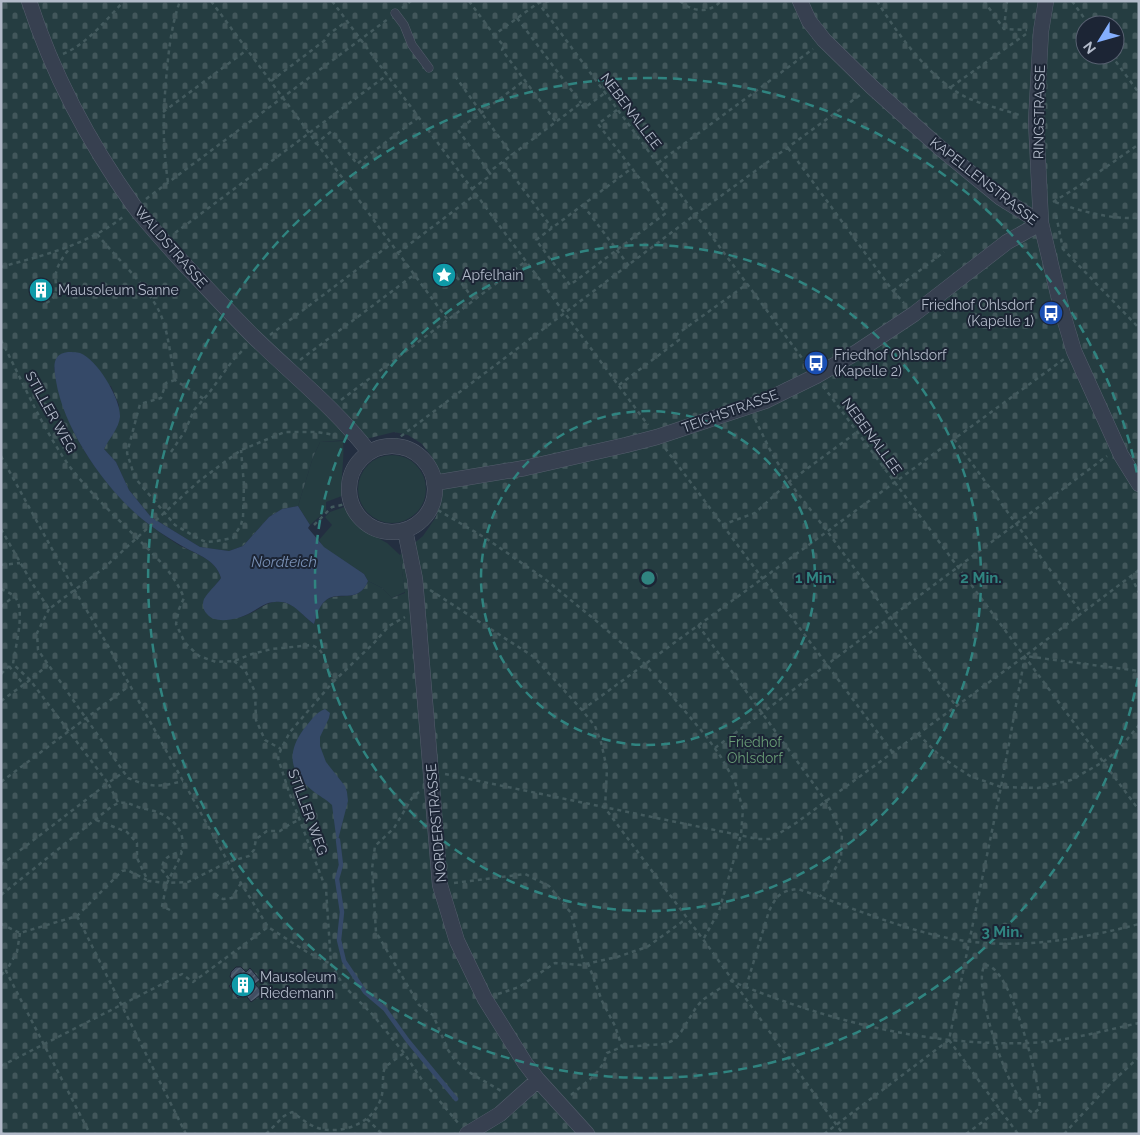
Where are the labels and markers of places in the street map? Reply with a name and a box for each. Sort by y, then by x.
place icon: Apfelhain [431,262,457,288]
place label: Apfelhain [462,267,523,283]
building icon: Mausoleum Sanne [28,277,54,303]
place label: Mausoleum Sanne [58,282,179,298]
place label: Friedhof Ohlsdorf (Kapelle 1) [921,297,1035,329]
bus stop icon: Friedhof Ohlsdorf (Kapelle 1) [1038,300,1064,326]
place label: Friedhof Ohlsdorf (Kapelle 2) [834,347,948,379]
bus stop icon: Friedhof Ohlsdorf (Kapelle 2) [803,350,829,376]
centre of rings [639,569,657,587]
place label: Mausoleum Riedemann [260,969,336,1001]
building icon: Mausoleum Riedemann [230,972,256,998]

